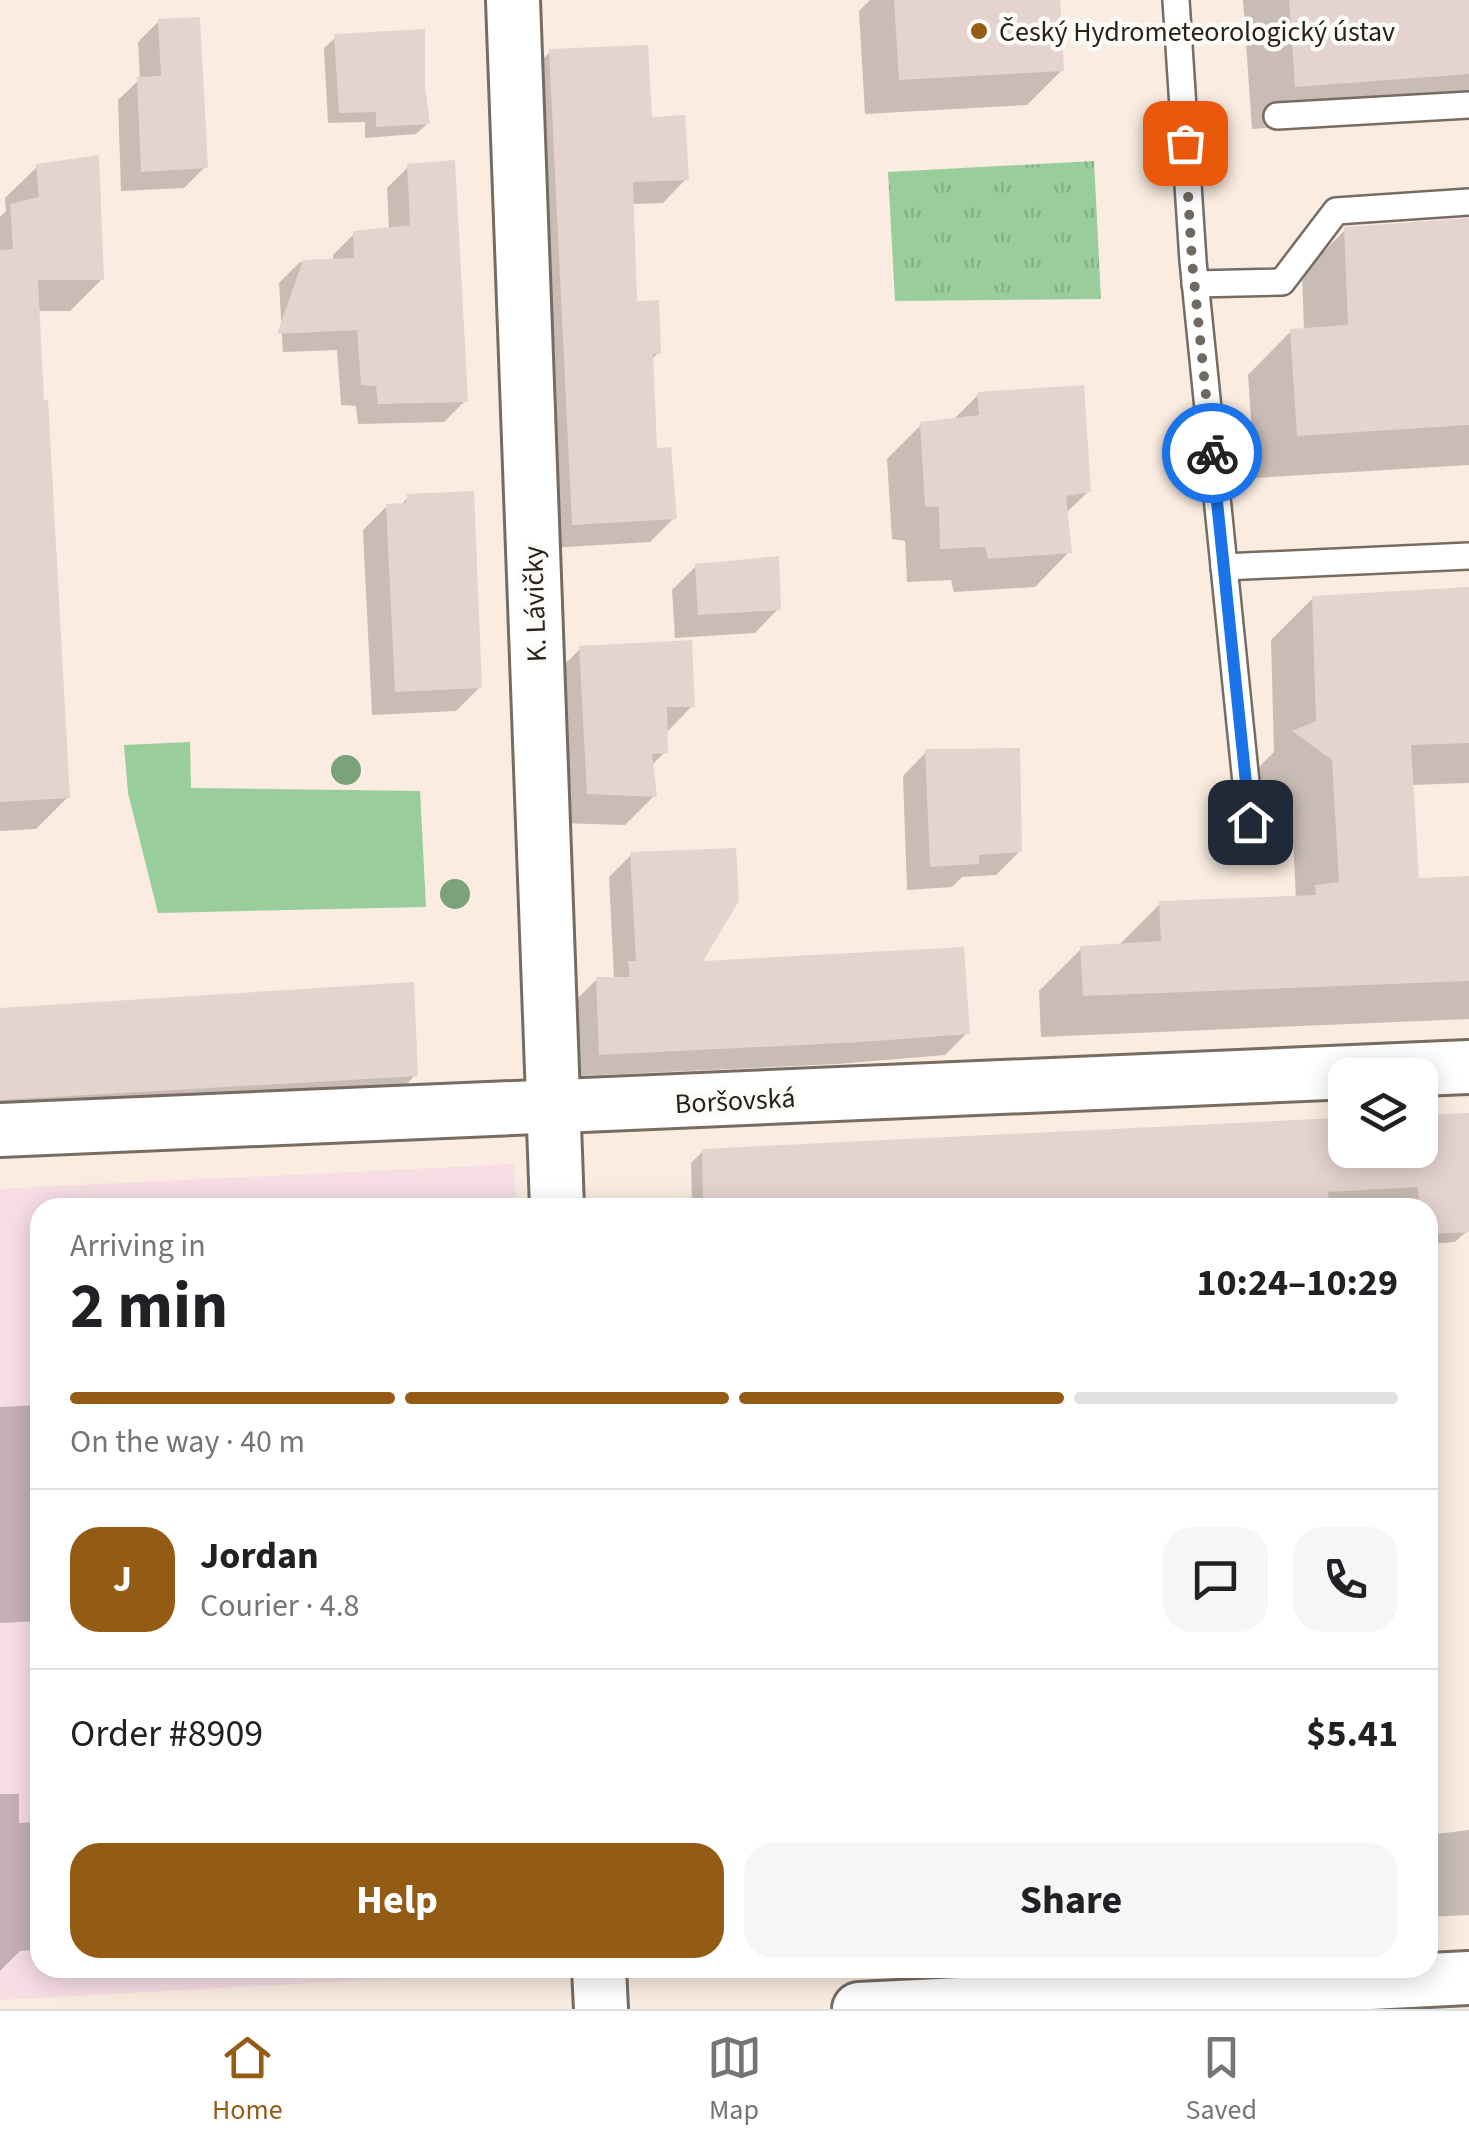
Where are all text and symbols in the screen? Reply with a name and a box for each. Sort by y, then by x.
place label: Český Hydrometeorologický ústav [999,12,1395,52]
marker: Český Hydrometeorologický ústav [968,20,990,42]
pin [1143,101,1228,186]
icon: bag [1158,116,1213,171]
courier [1162,403,1262,503]
icon: bike [1185,426,1240,481]
street label: K. Lávičky [513,545,557,663]
pin [1208,780,1293,865]
icon: home [1223,795,1278,850]
map controls [1328,1058,1438,1168]
button: layers [1328,1058,1438,1168]
street label: Boršovská [674,1078,796,1124]
text: Arriving in [70,1223,206,1269]
text: 10:24–10:29 [1196,1256,1398,1310]
text: 2 min [70,1260,228,1353]
text: On the way · 40 m [70,1419,305,1465]
button: chat [1163,1527,1268,1632]
button: phone [1293,1527,1398,1632]
text: Jordan [200,1529,319,1583]
text: J [113,1552,132,1606]
text: Courier · 4.8 [200,1583,360,1629]
text: Order #8909 [70,1707,263,1761]
text: $5.41 [1306,1707,1398,1761]
button: Help [70,1843,724,1958]
button: Share [744,1843,1398,1958]
tab: Home [212,2030,283,2130]
tab: Map [707,2030,762,2130]
tab: Saved [1186,2030,1257,2130]

